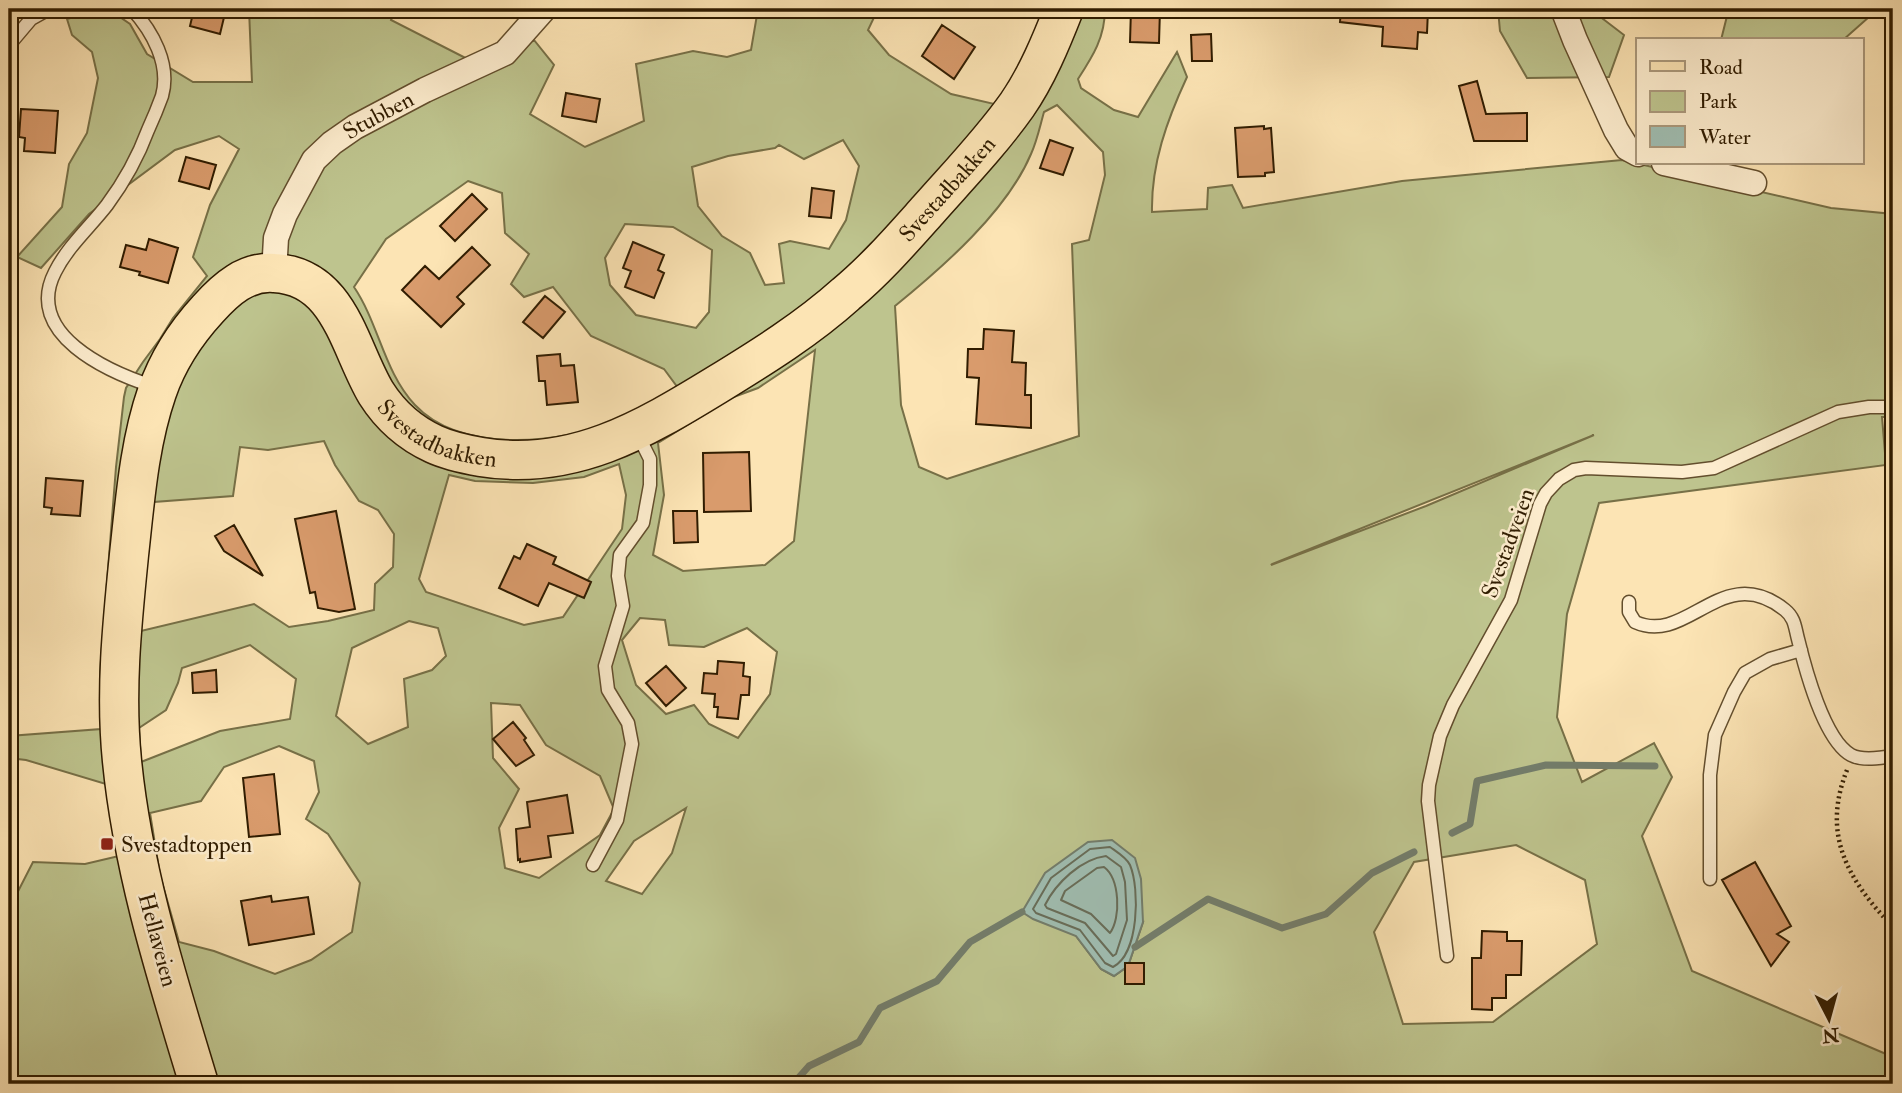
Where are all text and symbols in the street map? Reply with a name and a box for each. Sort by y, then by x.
legend [1636,38,1864,164]
text: Road [1699,54,1744,81]
street label: Stubben [337,84,419,146]
text: Park [1699,88,1737,115]
text: Water [1698,124,1751,151]
street label: Svestadbakken [892,130,1002,248]
street label: Svestadbakken [371,393,499,474]
street label: Svestadveien [1475,484,1541,602]
place label: Svestadtoppen [121,830,252,860]
marker: Svestadtoppen [99,836,115,852]
street label: Hellaveien [132,890,184,990]
north arrow [1794,984,1864,1054]
text: N [1820,1022,1841,1048]

